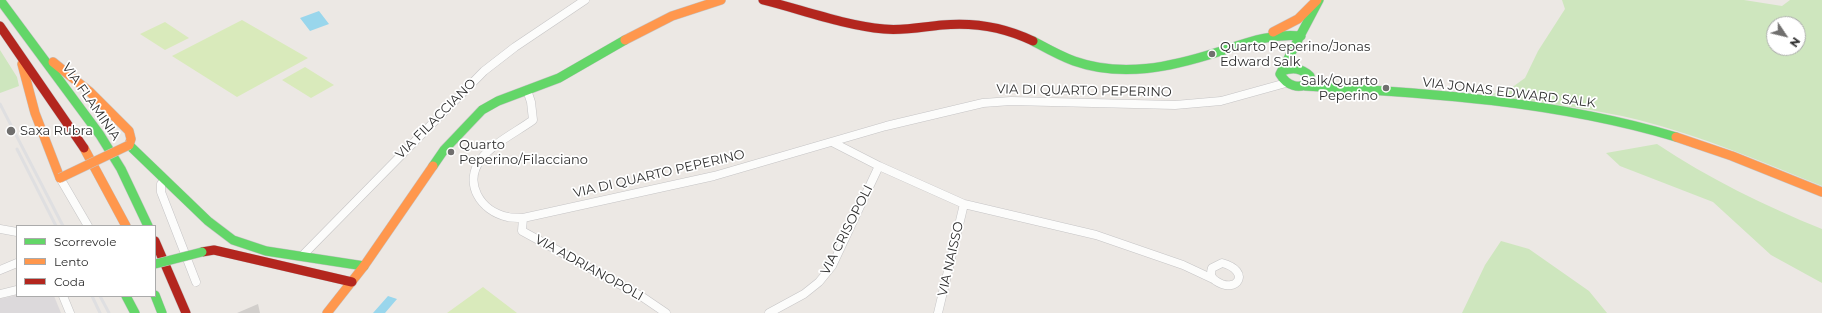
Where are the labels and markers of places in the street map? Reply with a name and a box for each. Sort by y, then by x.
place label: Quarto Peperino/Jonas Edward Salk [1220,39,1370,70]
marker: Quarto Peperino/Jonas Edward Salk [1207,49,1217,59]
place label: Salk/Quarto Peperino [1301,73,1378,104]
marker: Salk/Quarto Peperino [1381,83,1391,93]
place label: Saxa Rubra [20,123,93,139]
marker: Saxa Rubra [5,125,17,137]
place label: Quarto Peperino/Filacciano [459,137,588,168]
marker: Quarto Peperino/Filacciano [446,147,456,157]

